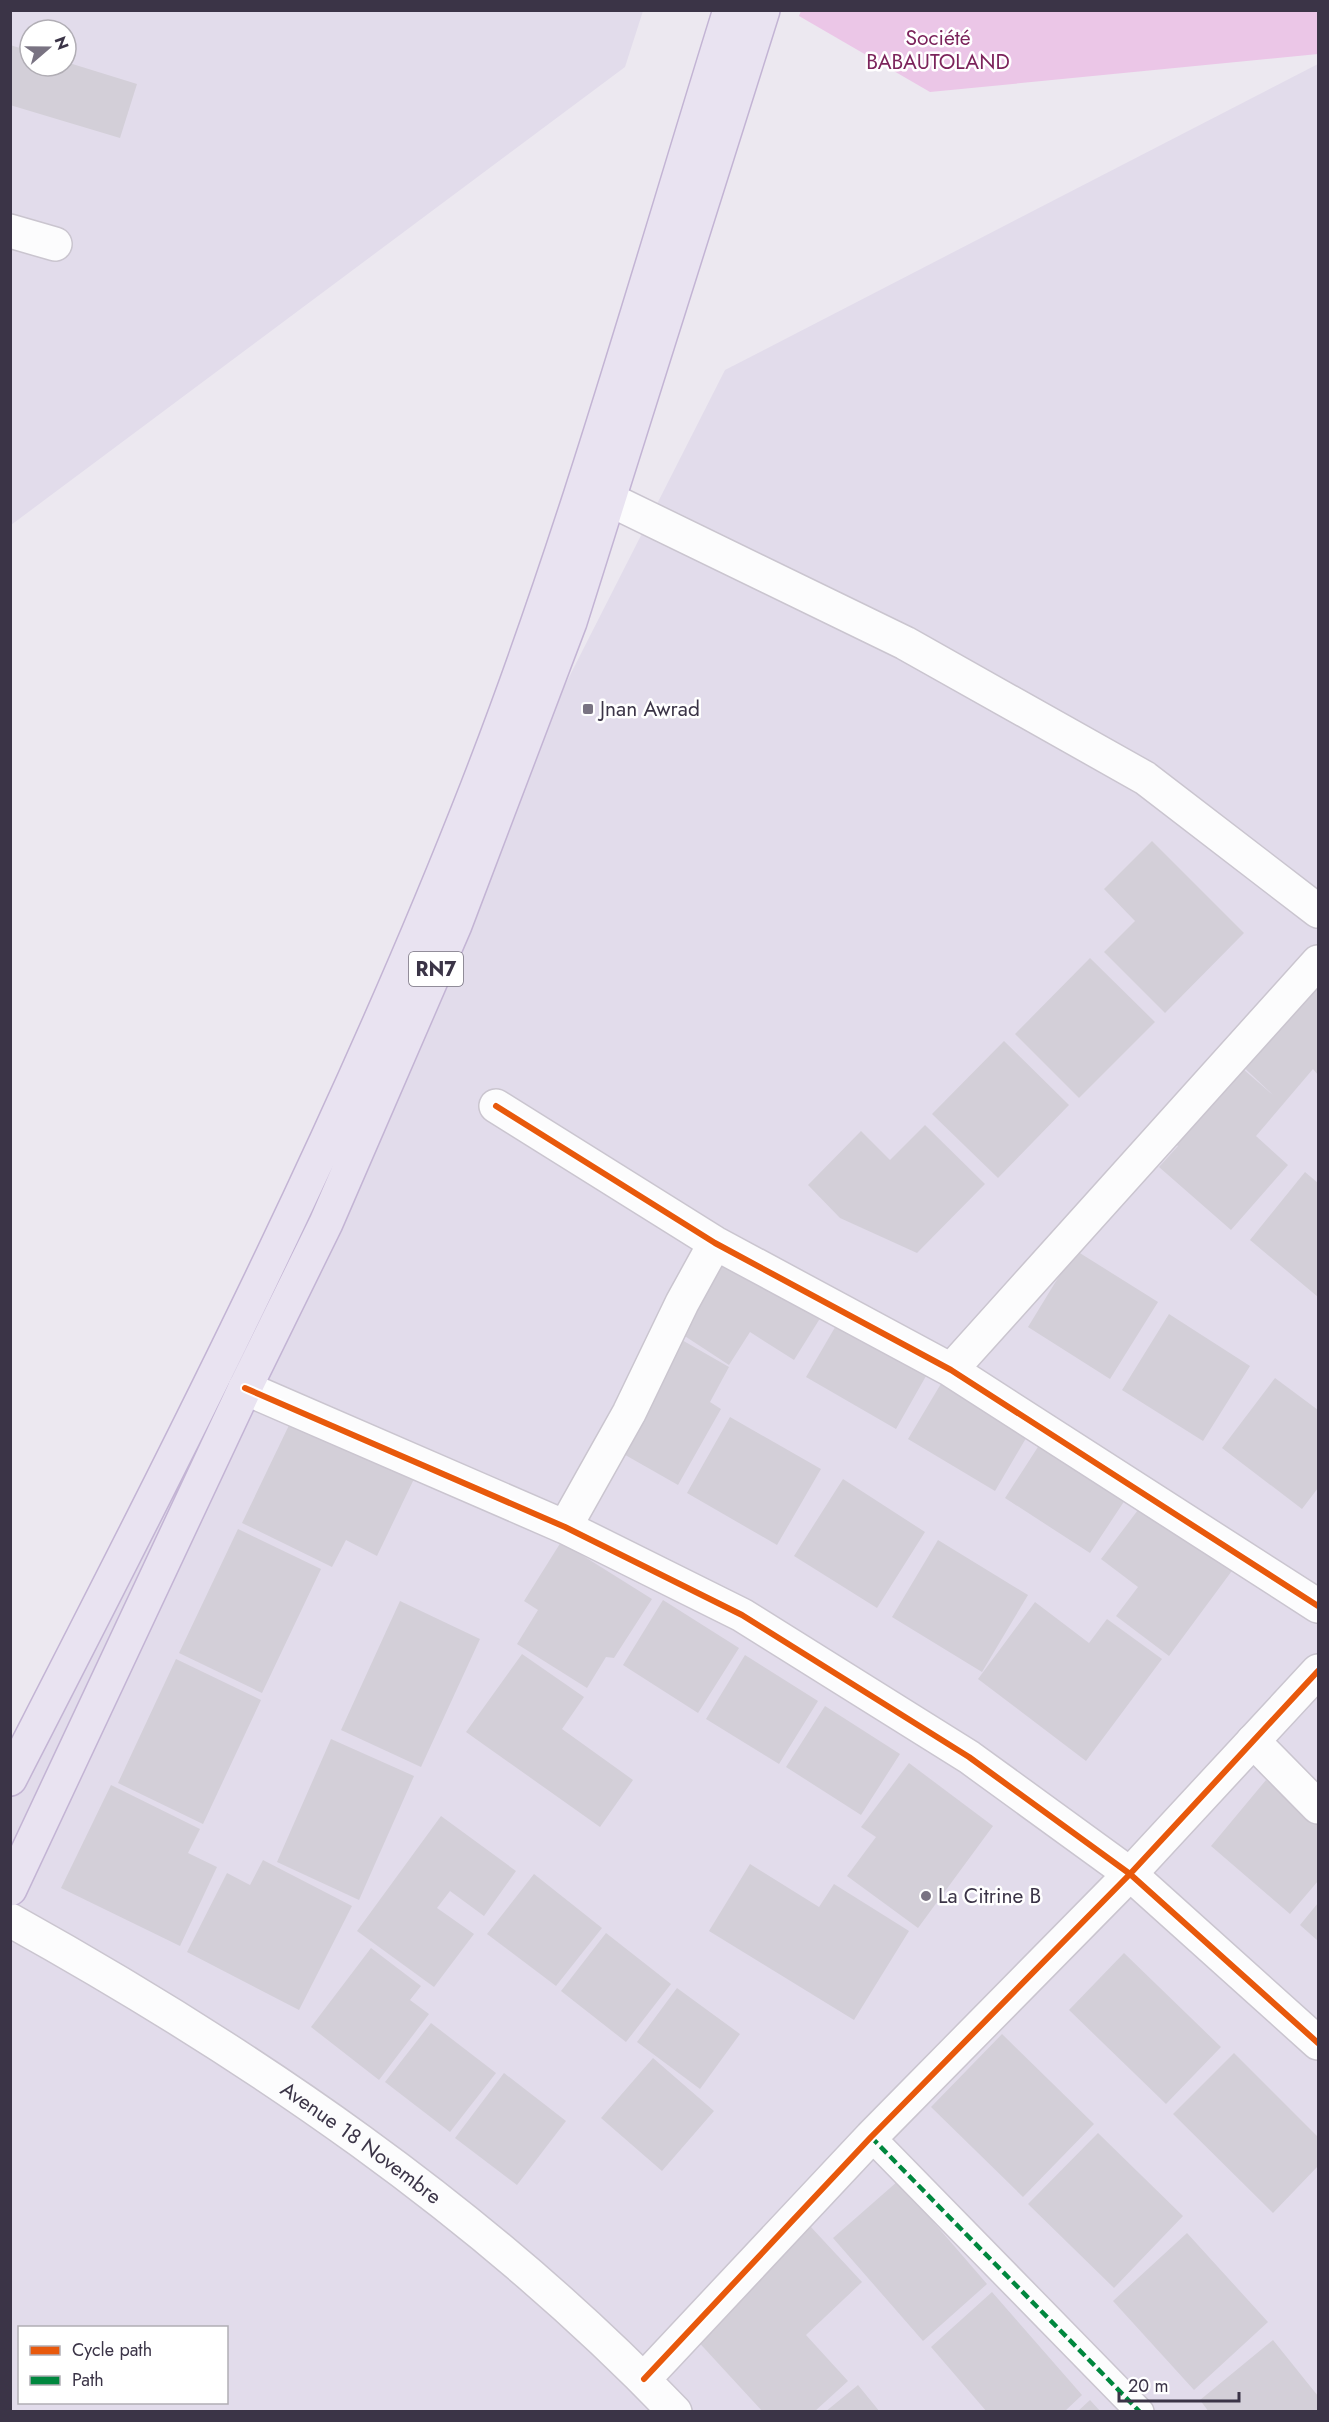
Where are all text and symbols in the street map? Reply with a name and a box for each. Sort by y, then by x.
north arrow [18,18,78,78]
park label: Société BABAUTOLAND [866,23,1010,77]
text: N [49,33,75,53]
place label: Jnan Awrad [597,694,700,724]
marker: Jnan Awrad [581,702,595,716]
road number: RN7 [409,952,463,986]
place label: La Citrine B [938,1881,1041,1911]
marker: La Citrine B [919,1889,933,1903]
street label: Avenue 18 Novembre [274,2074,448,2212]
legend [18,2326,228,2404]
text: Cycle path [72,2337,152,2363]
scale bar [1119,2365,1239,2403]
text: Path [72,2367,104,2393]
text: 20 m [1128,2373,1168,2399]

